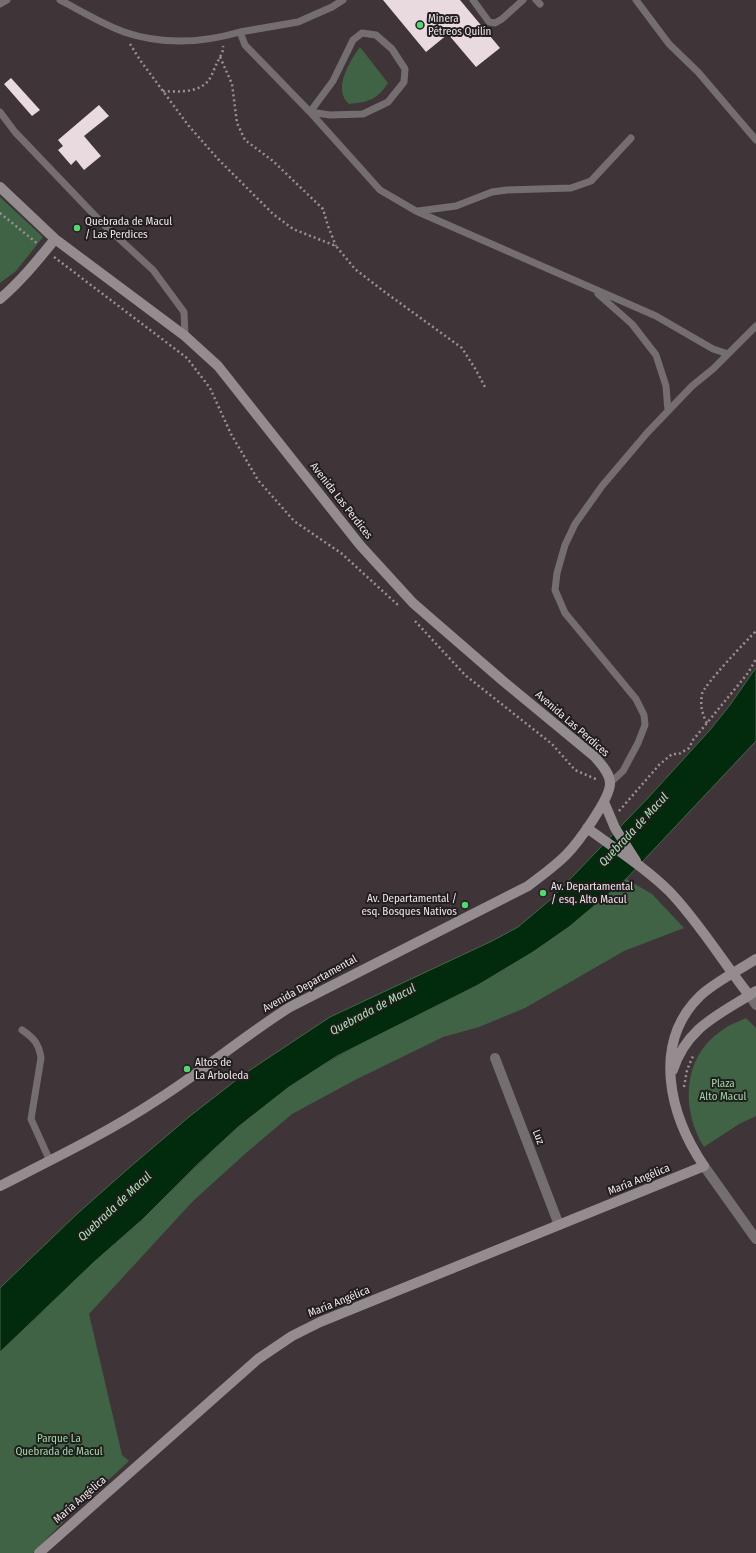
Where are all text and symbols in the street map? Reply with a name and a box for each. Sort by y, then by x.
place label: Minera Pétreos Quilín [428,12,491,38]
marker: Minera Pétreos Quilín [415,20,425,30]
place label: Quebrada de Macul / Las Perdices [85,215,172,241]
marker: Quebrada de Macul / Las Perdices [72,223,82,233]
street label: Avenida Las Perdices [307,460,375,542]
street label: Avenida Las Perdices [532,688,612,760]
water label: Quebrada de Macul [596,790,672,870]
place label: Av. Departamental / esq. Alto Macul [551,880,633,906]
marker: Av. Departamental / esq. Alto Macul [538,888,548,898]
place label: Av. Departamental / esq. Bosques Nativos [361,892,457,918]
marker: Av. Departamental / esq. Bosques Nativos [460,900,470,910]
street label: Avenida Departamental [261,953,359,1015]
water label: Quebrada de Macul [328,981,418,1039]
place label: Altos de La Arboleda [195,1056,249,1082]
marker: Altos de La Arboleda [182,1064,192,1074]
park label: Plaza Alto Macul [700,1077,746,1103]
street label: Luz [529,1128,547,1146]
street label: María Angélica [606,1162,672,1198]
water label: Quebrada de Macul [75,1169,155,1245]
street label: María Angélica [306,1284,372,1320]
park label: Parque La Quebrada de Macul [15,1432,103,1458]
street label: María Angélica [51,1474,109,1526]

